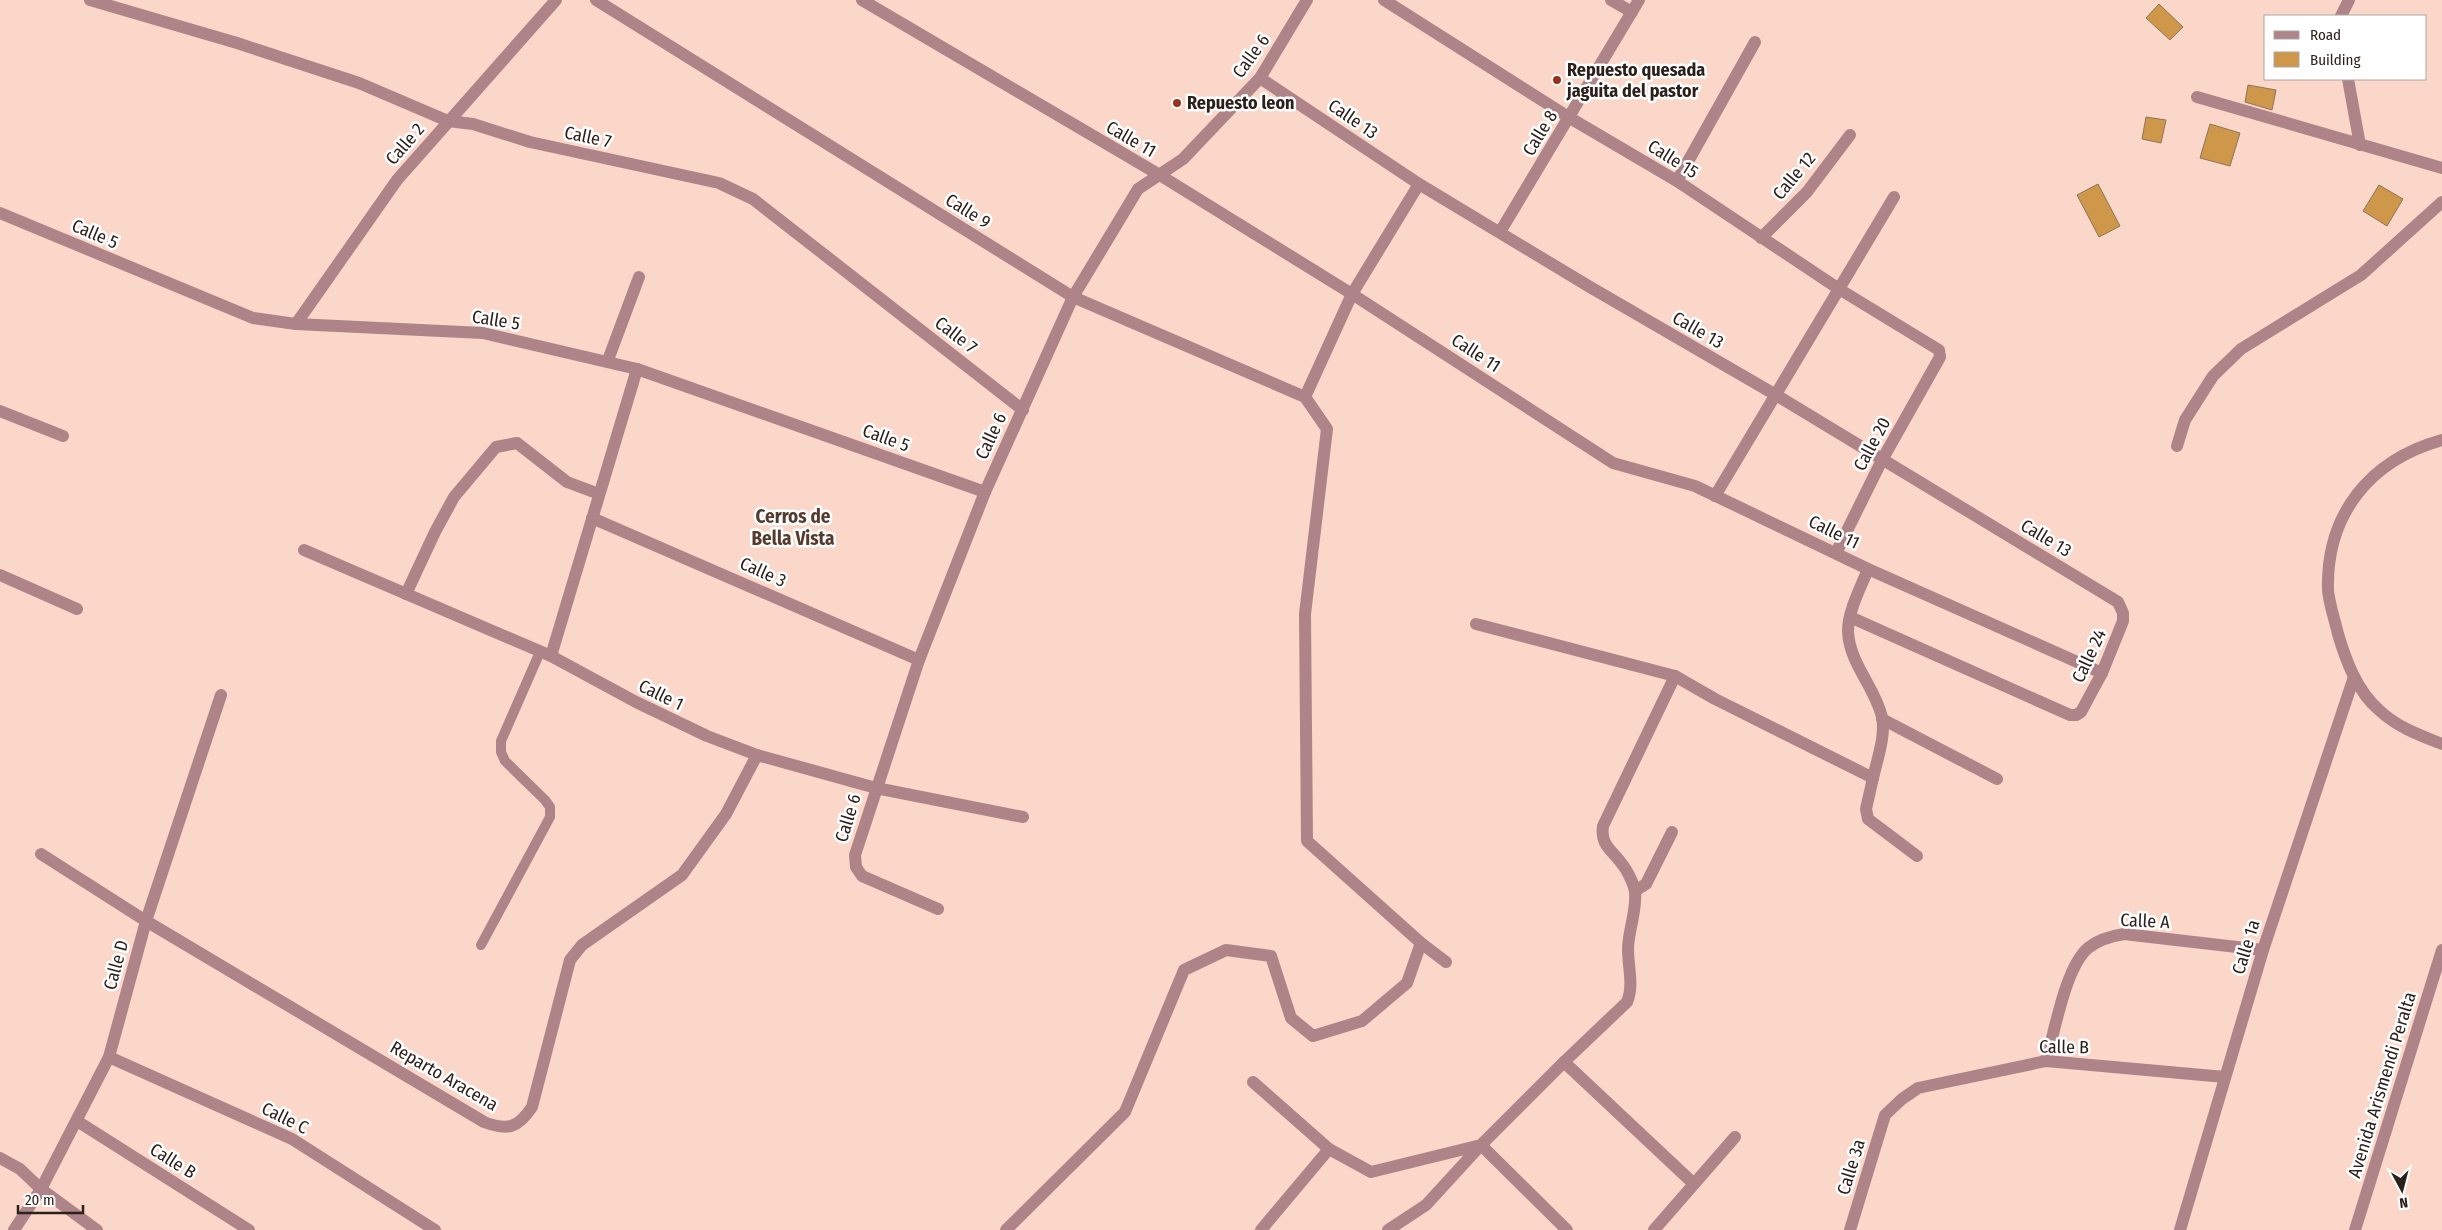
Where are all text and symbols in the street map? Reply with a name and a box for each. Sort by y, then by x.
legend [2264,15,2427,80]
text: Road [2310,26,2341,44]
street label: Calle 6 [1228,30,1274,82]
text: Building [2310,51,2361,69]
place label: Repuesto quesada jaguita del pastor [1566,59,1705,102]
marker: Repuesto quesada jaguita del pastor [1551,74,1563,86]
place label: Repuesto leon [1187,92,1294,114]
street label: Calle 13 [1324,94,1382,144]
marker: Repuesto leon [1171,97,1183,109]
street label: Calle 8 [1518,106,1562,160]
street label: Calle 11 [1102,116,1160,162]
street label: Calle 2 [381,119,429,169]
street label: Calle 7 [563,121,613,153]
street label: Calle 15 [1644,135,1702,183]
street label: Calle 12 [1768,148,1820,204]
street label: Calle 9 [941,189,995,233]
street label: Calle 5 [68,214,122,254]
street label: Calle 5 [470,305,522,335]
street label: Calle 13 [1669,307,1727,353]
street label: Calle 7 [931,312,981,358]
street label: Calle 11 [1447,329,1505,377]
street label: Calle 6 [971,409,1011,463]
street label: Calle 20 [1849,413,1895,475]
street label: Calle 5 [859,419,913,457]
district label: Cerros de Bella Vista [751,505,835,550]
street label: Calle 11 [1805,510,1863,554]
street label: Calle 13 [2017,514,2075,562]
street label: Calle 3 [736,552,790,592]
street label: Calle 24 [2067,626,2111,686]
street label: Calle 1 [635,675,687,715]
street label: Calle 6 [830,791,866,845]
street label: Calle A [2120,909,2171,933]
street label: Calle 1a [2227,917,2265,977]
street label: Calle D [99,938,133,992]
street label: Avenida Arismendi Peralta [2343,989,2421,1181]
street label: Reparto Aracena [386,1036,502,1116]
street label: Calle B [2039,1036,2089,1058]
street label: Calle C [258,1097,312,1139]
street label: Calle 3a [1832,1136,1870,1198]
street label: Calle B [146,1138,200,1184]
north arrow [2377,1165,2427,1215]
scale bar [18,1182,82,1214]
text: 20 m [25,1191,55,1209]
text: N [2398,1193,2409,1211]

